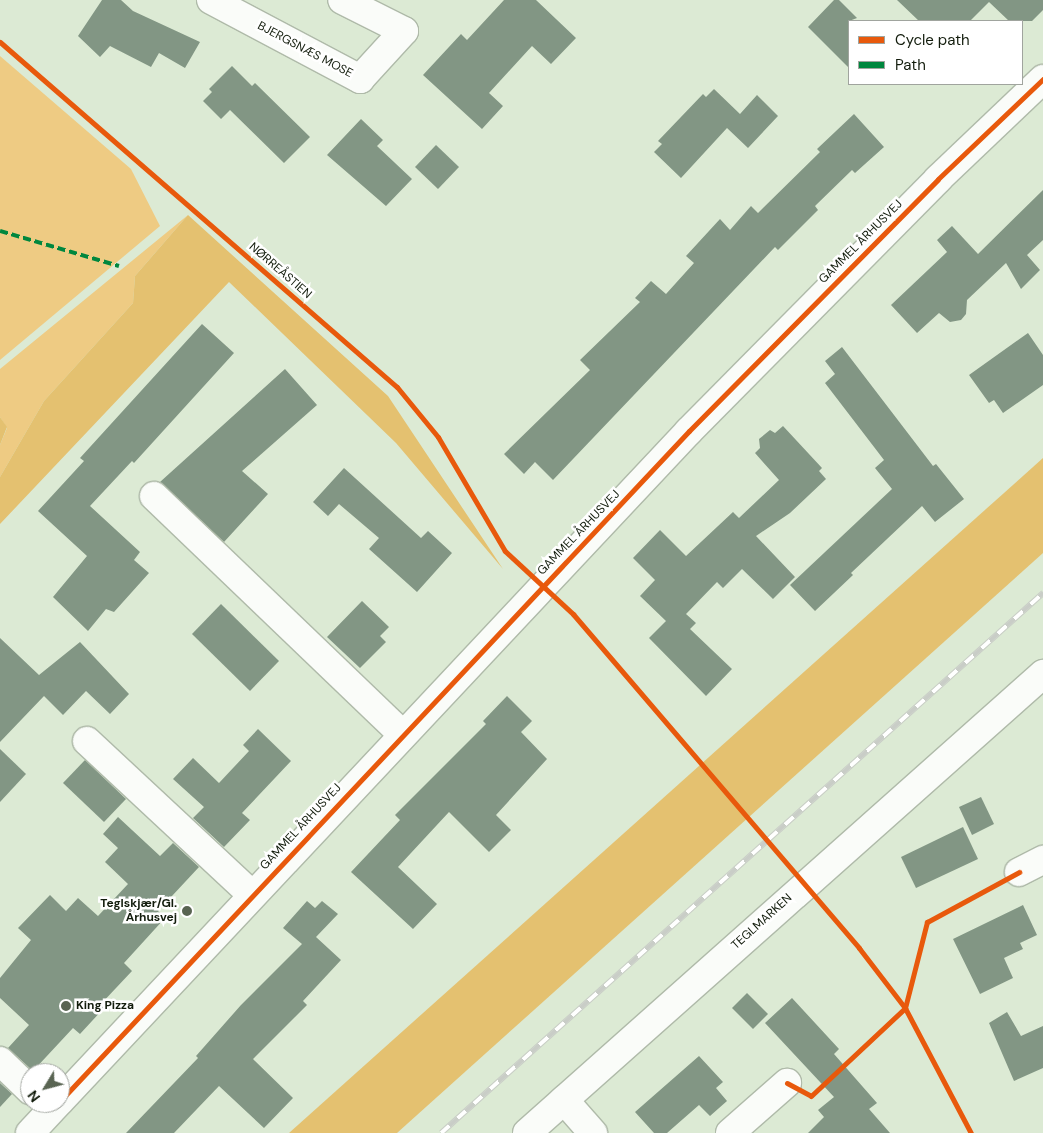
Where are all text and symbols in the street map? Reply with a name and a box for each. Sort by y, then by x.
street label: BJERGSNÆS MOSE [255,19,355,81]
legend [848,20,1023,85]
text: Cycle path [895,30,970,50]
text: Path [895,55,926,75]
street label: GAMMEL ÅRHUSVEJ [816,197,906,287]
street label: NØRREÅSTIEN [246,240,314,302]
street label: GAMMEL ÅRHUSVEJ [535,488,623,578]
street label: GAMMEL ÅRHUSVEJ [257,781,345,873]
street label: TEGLMARKEN [729,891,795,953]
place label: Teglskjær/Gl. Århusvej [100,897,177,925]
marker: Teglskjær/Gl. Århusvej [181,905,193,917]
place label: King Pizza [76,999,134,1013]
marker: King Pizza [60,1000,72,1012]
north arrow [20,1063,70,1113]
text: N [24,1087,44,1106]

